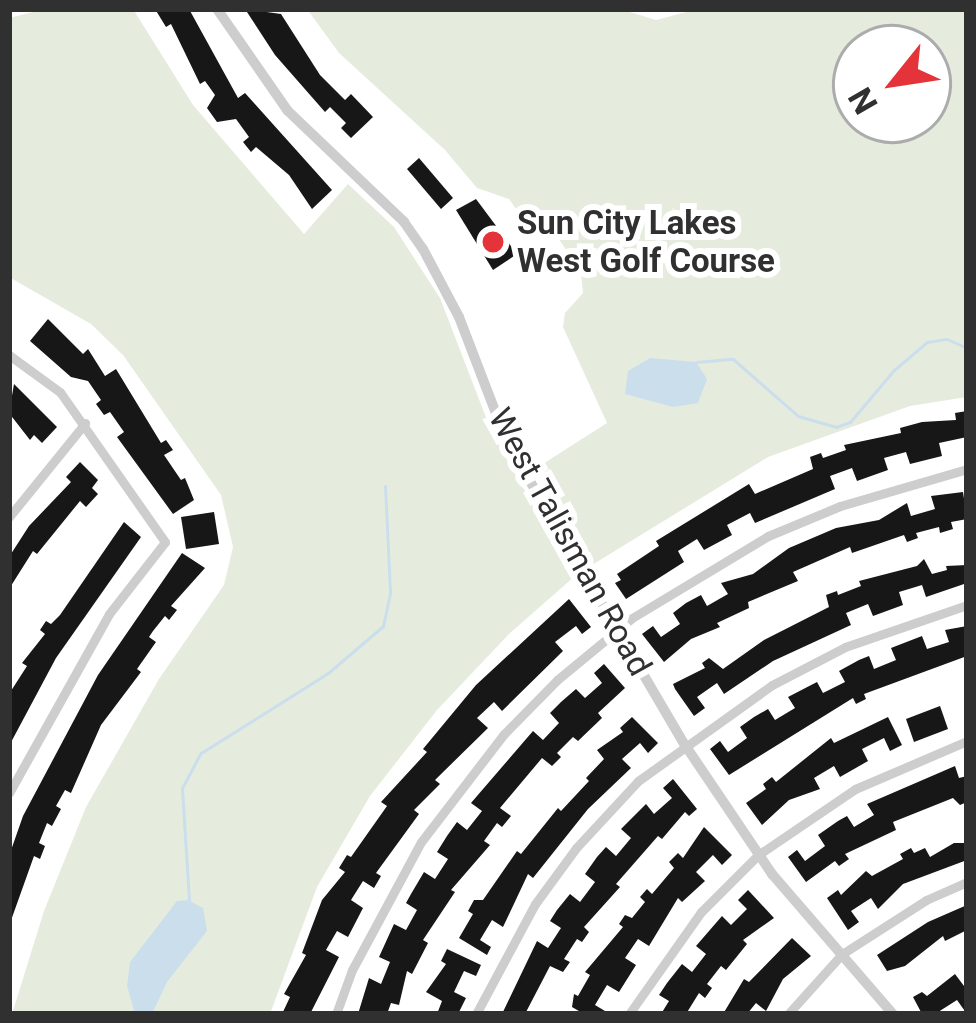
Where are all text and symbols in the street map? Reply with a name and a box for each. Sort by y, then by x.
north arrow [832,24,952,144]
text: N [840,81,886,121]
place label: Sun City Lakes West Golf Course [517,203,775,281]
marker: Sun City Lakes West Golf Course [480,229,506,255]
street label: West Talisman Road [480,401,660,683]

